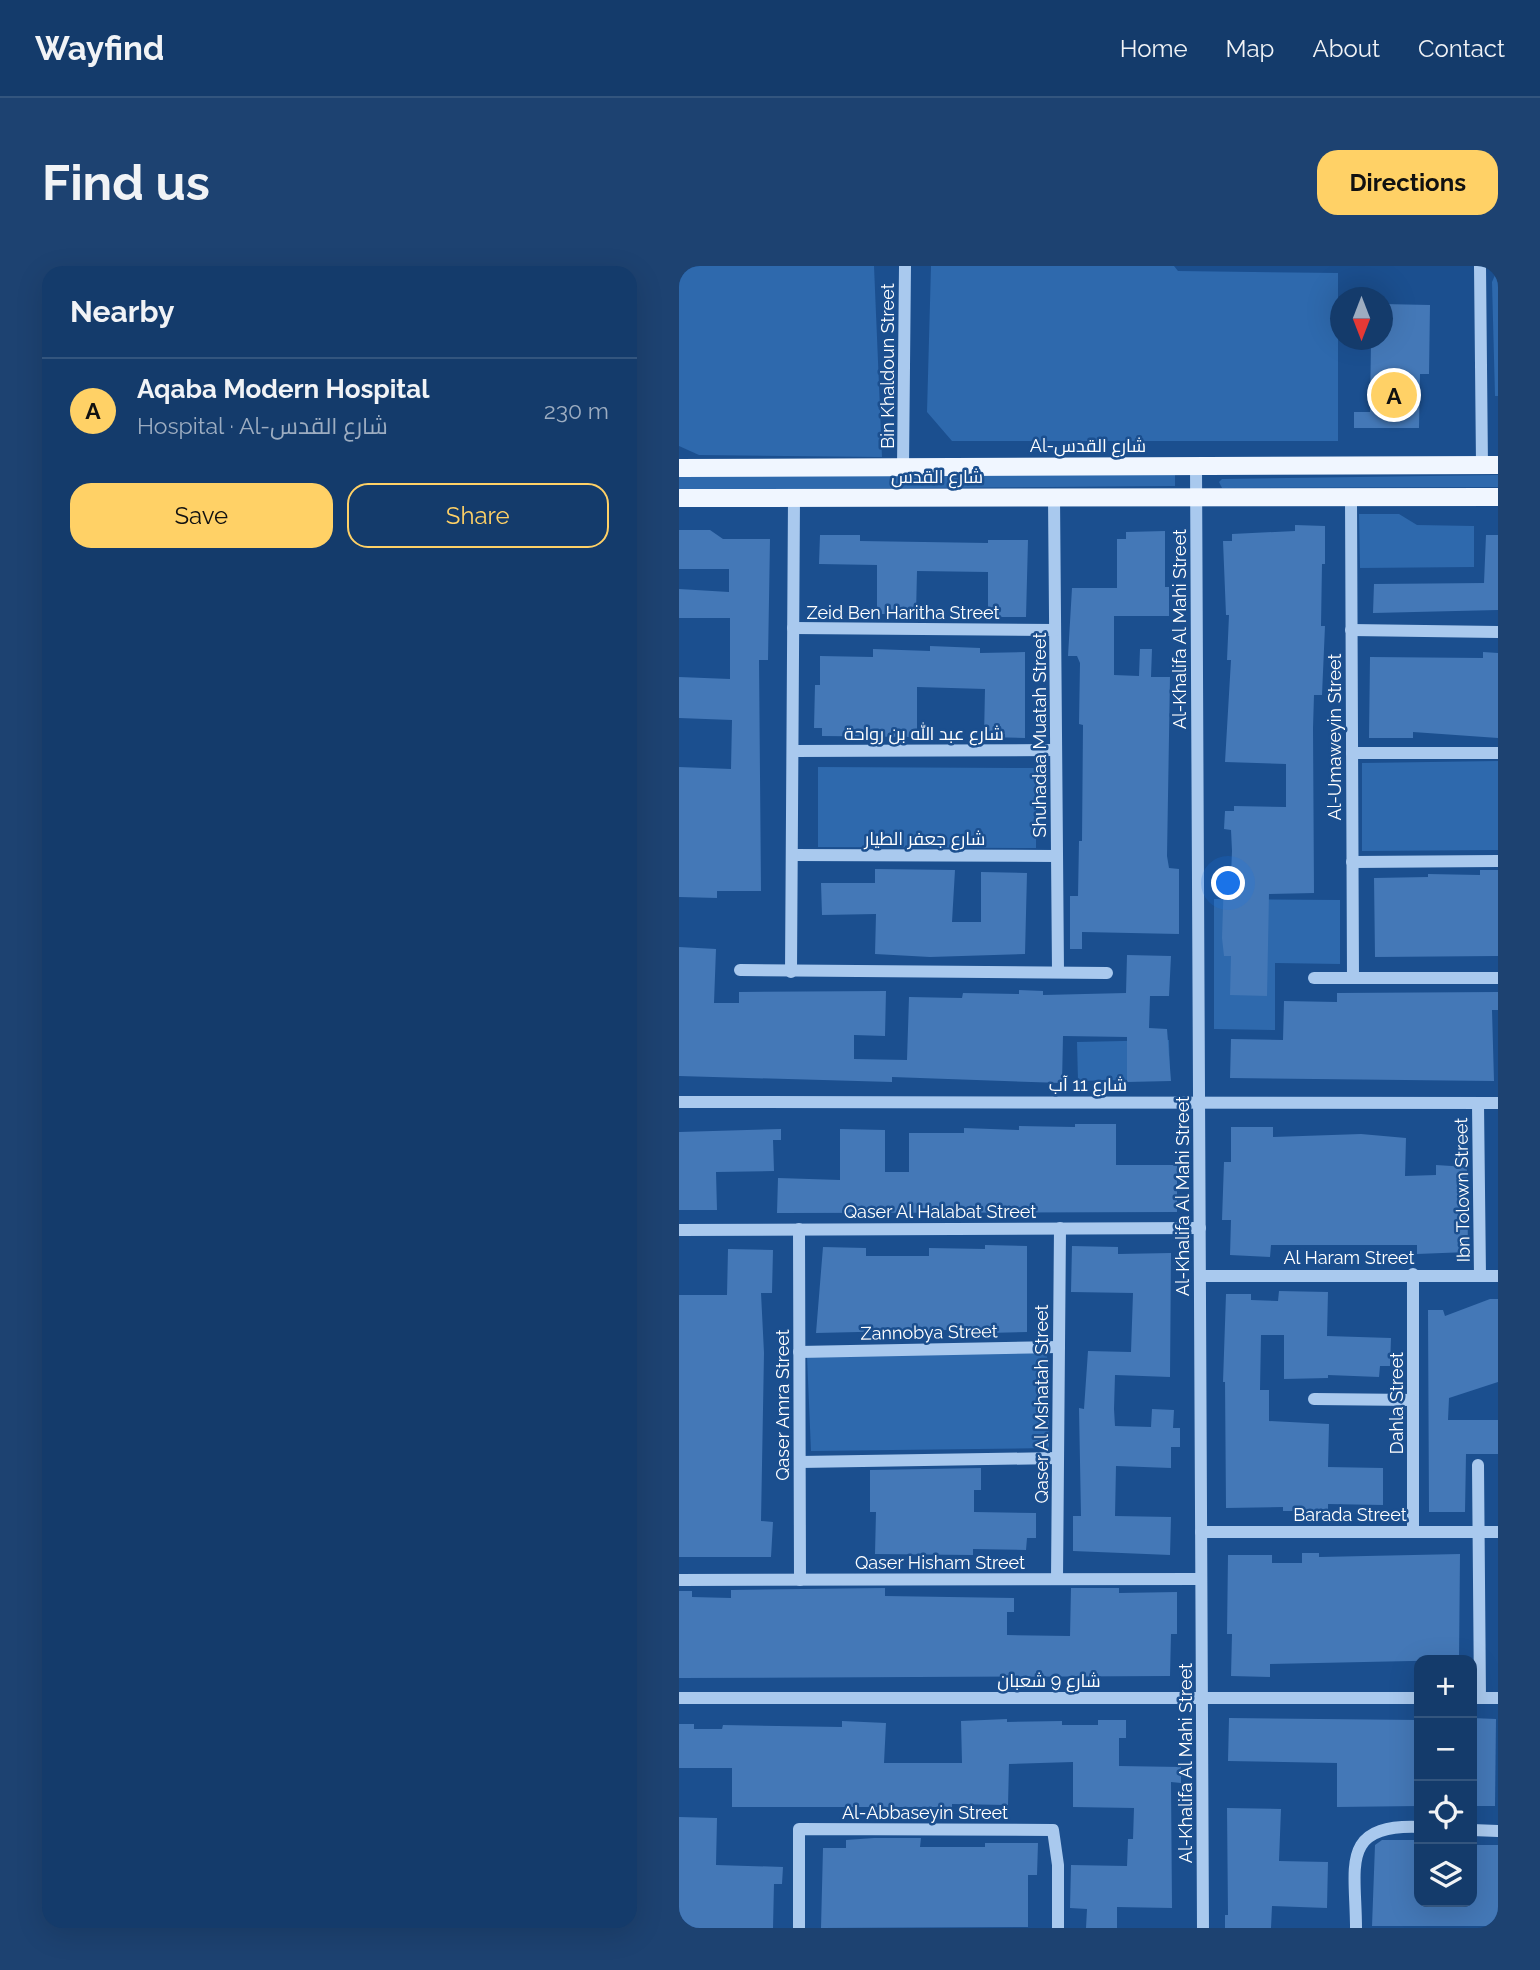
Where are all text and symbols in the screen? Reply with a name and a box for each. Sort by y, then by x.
text: Wayfind [35,29,164,68]
text: Home [1120,34,1188,63]
text: Map [1226,34,1274,63]
text: About [1312,34,1380,63]
text: Contact [1418,34,1505,63]
button: Directions [1317,150,1498,215]
text: Find us [42,154,210,211]
street label: Bin Khaldoun Street [877,283,898,449]
north arrow [1330,287,1393,350]
text: Nearby [70,294,174,329]
pin: A [1371,369,1417,421]
text: Aqaba Modern Hospital [137,374,430,404]
text: A [85,397,101,424]
text: 230 m [544,397,609,424]
text: Hospital · Al-شارع القدس [137,412,388,439]
street label: Al-شارع القدس [1030,435,1146,458]
street label: شارع القدس [891,466,983,489]
button: Save [70,483,333,548]
button: Share [347,483,609,548]
street label: Al-Khalifa Al Mahi Street [1169,529,1190,729]
street label: Zeid Ben Haritha Street [806,602,1000,623]
street label: Shuhadaa Muatah Street [1029,633,1050,837]
street label: Al-Umaweyin Street [1324,653,1345,821]
street label: شارع عبد الله بن رواحة [844,722,1004,746]
street label: شارع جعفر الطيار [864,828,986,851]
your location [1211,866,1245,900]
street label: شارع 11 آب [1049,1074,1127,1097]
street label: Al-Khalifa Al Mahi Street [1172,1096,1193,1296]
street label: Ibn Tolown Street [1450,1117,1474,1263]
street label: Qaser Al Halabat Street [844,1201,1036,1222]
street label: Al Haram Street [1283,1247,1415,1268]
street label: Qaser Al Mshatah Street [1031,1305,1052,1503]
street label: Zannobya Street [860,1320,998,1344]
street label: Qaser Amra Street [772,1329,793,1481]
street label: Dahla Street [1386,1352,1407,1454]
street label: Barada Street [1293,1504,1407,1525]
street label: Qaser Hisham Street [855,1552,1025,1573]
map controls [1414,1655,1477,1907]
button: + [1414,1655,1477,1718]
street label: Al-Khalifa Al Mahi Street [1175,1663,1196,1863]
street label: شارع 9 شعبان [997,1670,1101,1693]
button: − [1414,1718,1477,1781]
button: locate [1414,1781,1477,1844]
street label: Al-Abbaseyin Street [842,1802,1008,1823]
button: layers [1414,1844,1477,1907]

